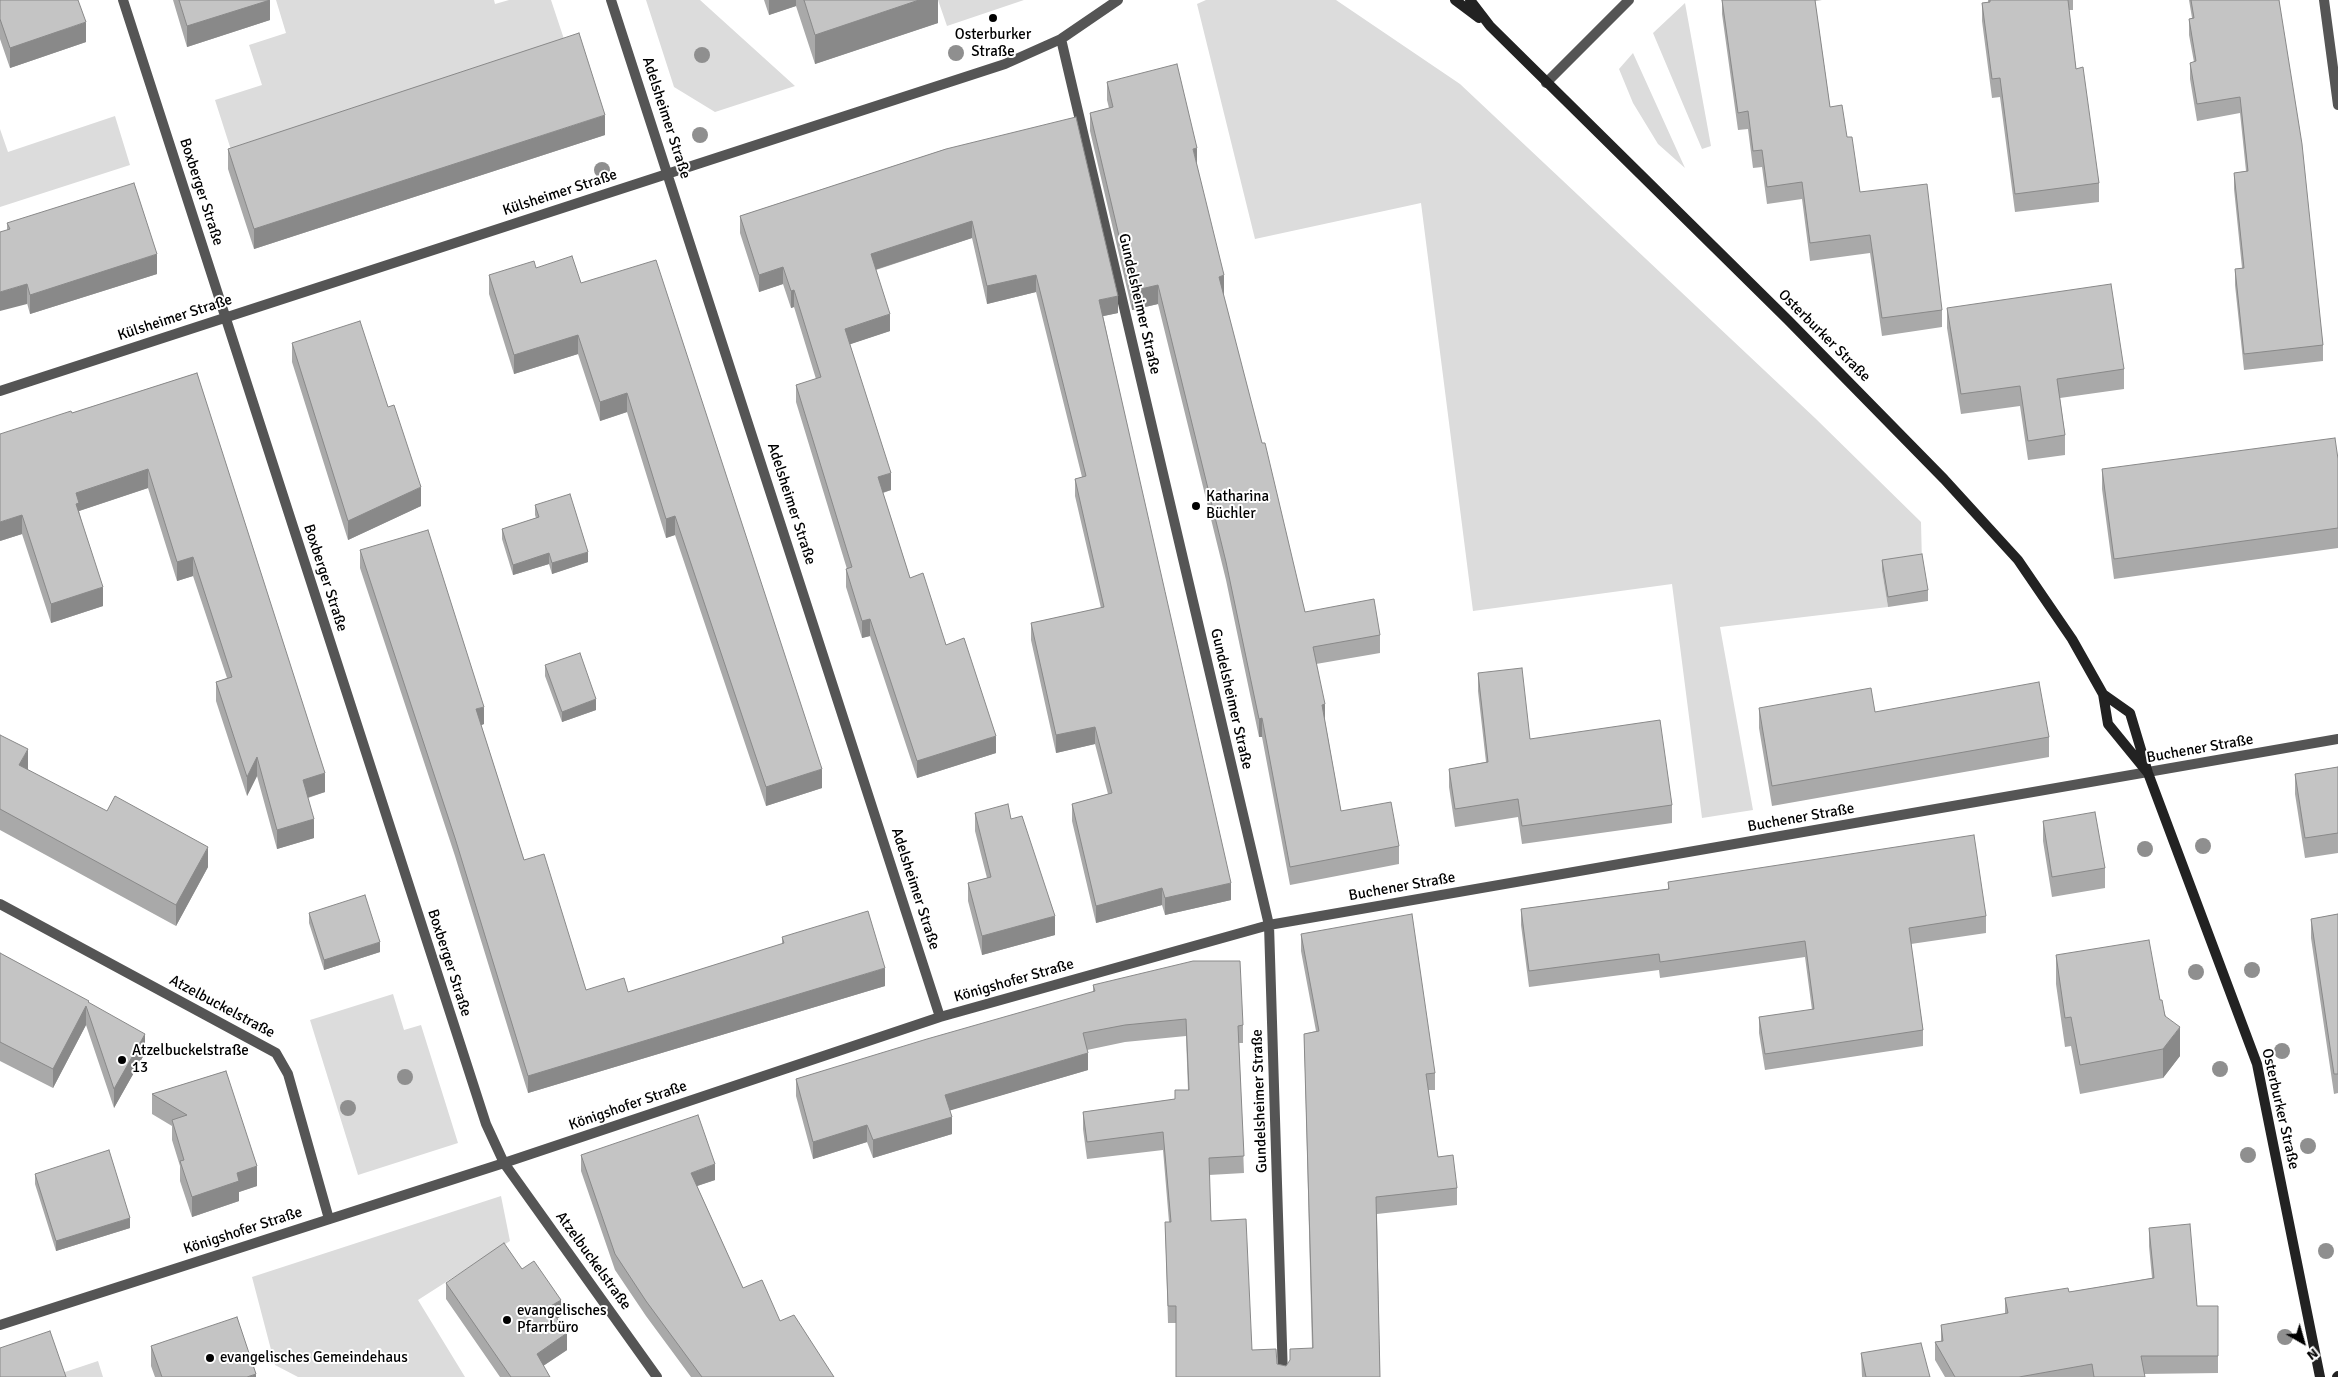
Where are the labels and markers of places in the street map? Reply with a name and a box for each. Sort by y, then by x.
marker: Osterburker Straße [987,12,999,24]
place label: Osterburker Straße [955,26,1031,61]
place label: Katharina Büchler [1206,488,1269,523]
marker: Katharina Büchler [1190,500,1202,512]
place label: Atzelbuckelstraße 13 [132,1042,249,1077]
marker: Atzelbuckelstraße 13 [116,1054,128,1066]
place label: evangelisches Pfarrbüro [517,1302,607,1337]
marker: evangelisches Pfarrbüro [501,1314,513,1326]
place label: evangelisches Gemeindehaus [220,1349,408,1367]
marker: evangelisches Gemeindehaus [204,1352,216,1364]

